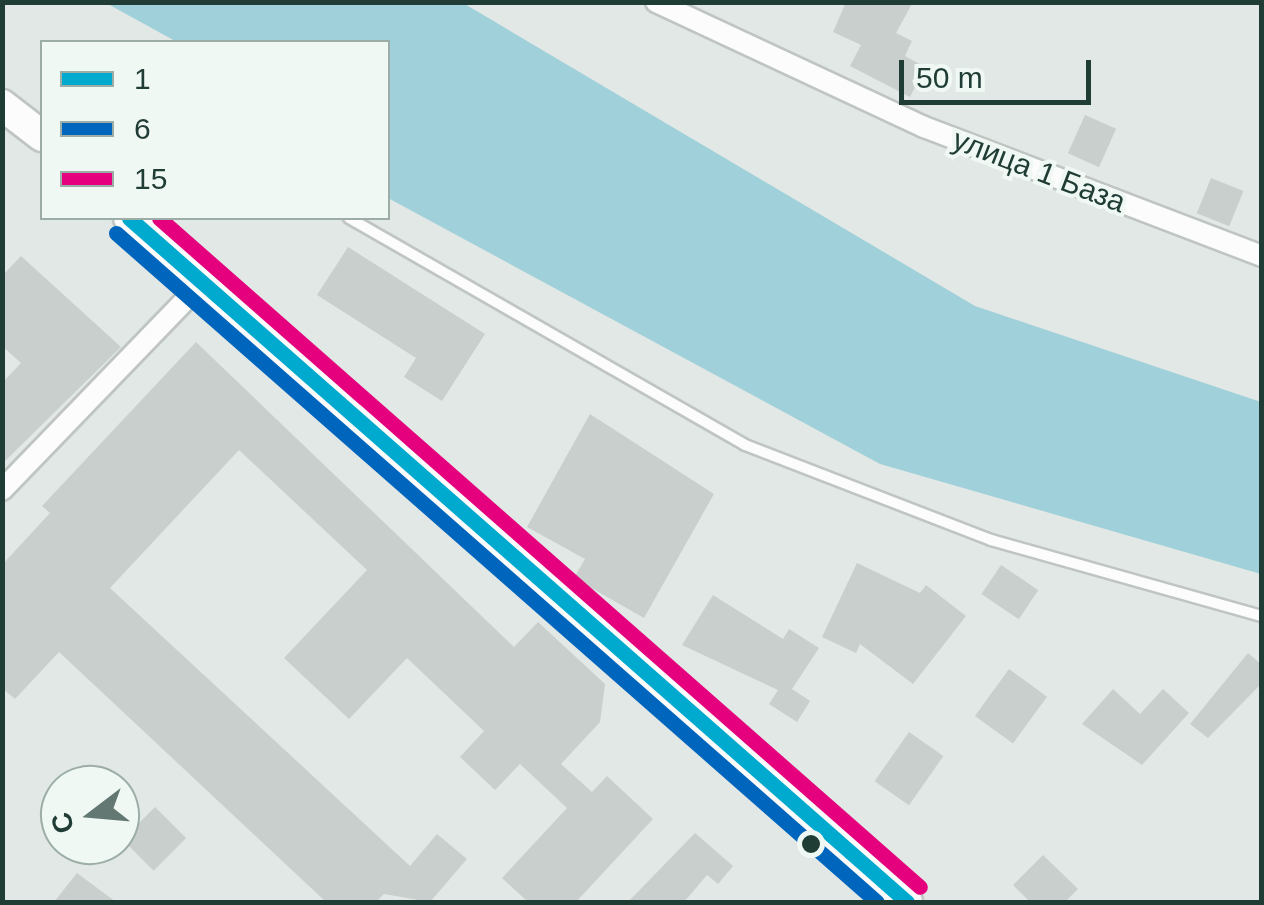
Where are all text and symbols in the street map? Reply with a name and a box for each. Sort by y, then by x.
legend [40,40,390,220]
scale bar [904,40,1096,102]
text: 50 m [916,61,983,94]
text: 1 [134,62,151,95]
text: 6 [134,112,151,145]
street label: улица 1 База [947,122,1131,220]
text: 15 [134,162,167,195]
north arrow [40,765,140,865]
text: С [45,809,80,837]
unlabelled marker [801,834,821,854]

